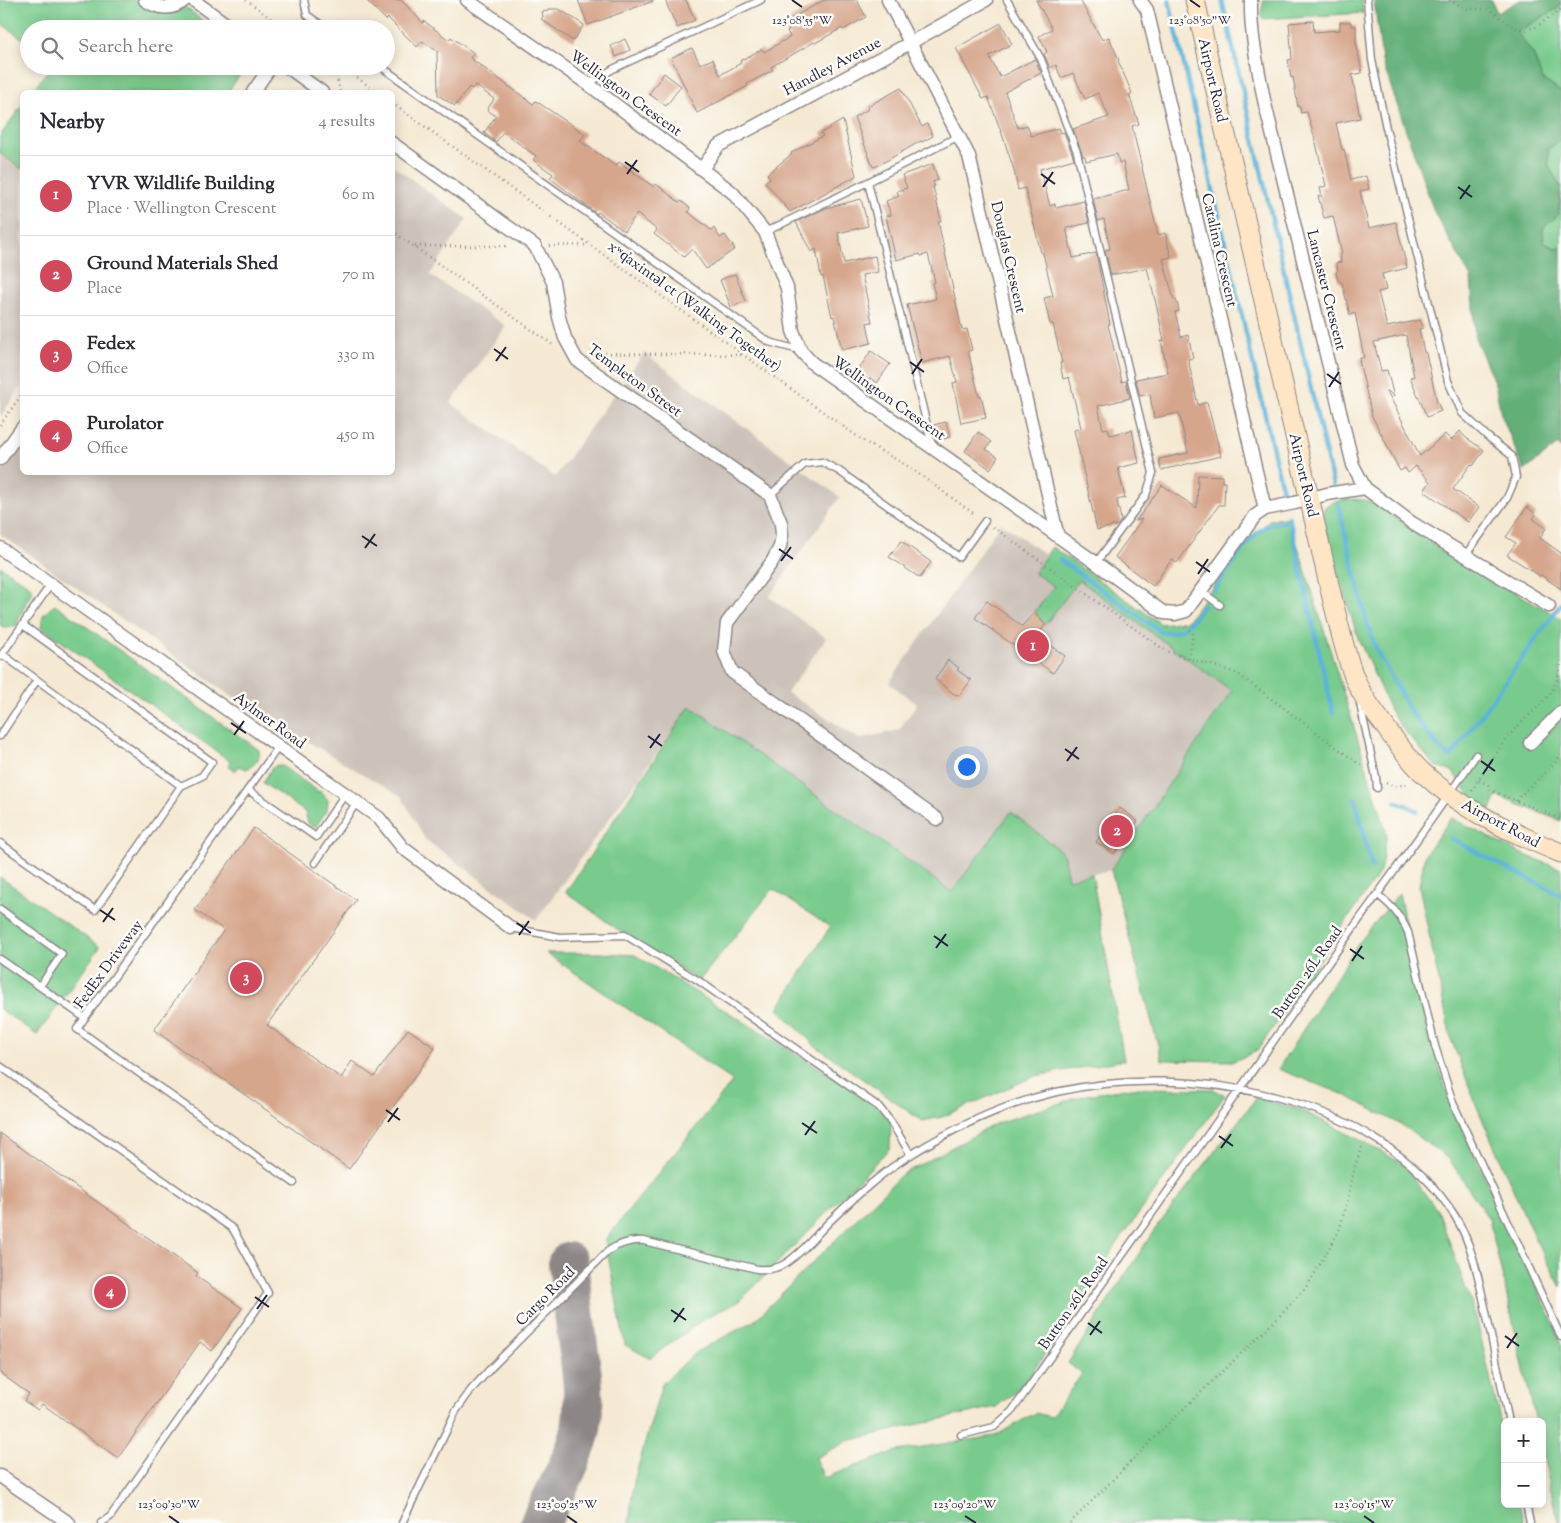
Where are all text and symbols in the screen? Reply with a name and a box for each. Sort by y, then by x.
text: 123°08'55"W [772,12,832,30]
text: 123°08'50"W [1169,12,1231,30]
search box [20,20,395,75]
street label: Handley Avenue [780,33,885,102]
icon: search [38,34,66,62]
text: Search here [78,34,173,61]
street label: Airport Road [1192,36,1232,125]
street label: Wellington Crescent [565,46,686,142]
text: Nearby [40,108,105,138]
text: 4 results [319,111,375,134]
text: YVR Wildlife Building [87,171,274,198]
text: 1 [53,184,59,207]
text: 60 m [342,184,375,207]
street label: Catalina Crescent [1195,191,1242,309]
text: Place · Wellington Crescent [87,198,276,221]
street label: Douglas Crescent [984,199,1031,315]
street label: Lancaster Crescent [1300,228,1351,353]
street label: xʷq̓axintəl̕ ct (Walking Together) [603,237,785,377]
text: Ground Materials Shed [87,251,278,278]
text: 2 [52,264,60,287]
text: 70 m [342,264,375,287]
text: Place [87,278,122,301]
text: Fedex [87,331,136,358]
street label: Templeton Street [583,340,686,423]
text: 3 [53,344,59,367]
text: 330 m [337,344,375,367]
street label: Wellington Crescent [827,352,949,446]
text: Office [87,358,128,381]
text: Purolator [87,411,164,438]
text: 4 [52,424,60,447]
text: 450 m [336,424,375,447]
street label: Airport Road [1283,431,1323,520]
text: Office [87,438,128,461]
pin: 1 [1017,627,1049,665]
street label: Aylmer Road [229,688,310,755]
your location [954,754,980,780]
street label: Airport Road [1457,795,1544,854]
pin: 2 [1101,812,1133,850]
street label: FedEx Driveway [70,916,149,1014]
street label: Button 26L Road [1268,922,1348,1024]
pin: 3 [230,959,262,997]
street label: Button 26L Road [1034,1253,1114,1355]
street label: Cargo Road [512,1262,581,1332]
pin: 4 [94,1273,126,1311]
map controls [1501,1418,1546,1508]
button: + [1501,1418,1546,1463]
button: − [1501,1463,1546,1508]
text: 123°09'30"W [138,1496,200,1514]
text: 123°09'25"W [537,1496,598,1514]
text: 123°09'20"W [934,1496,997,1514]
text: 123°09'15"W [1335,1496,1394,1514]

